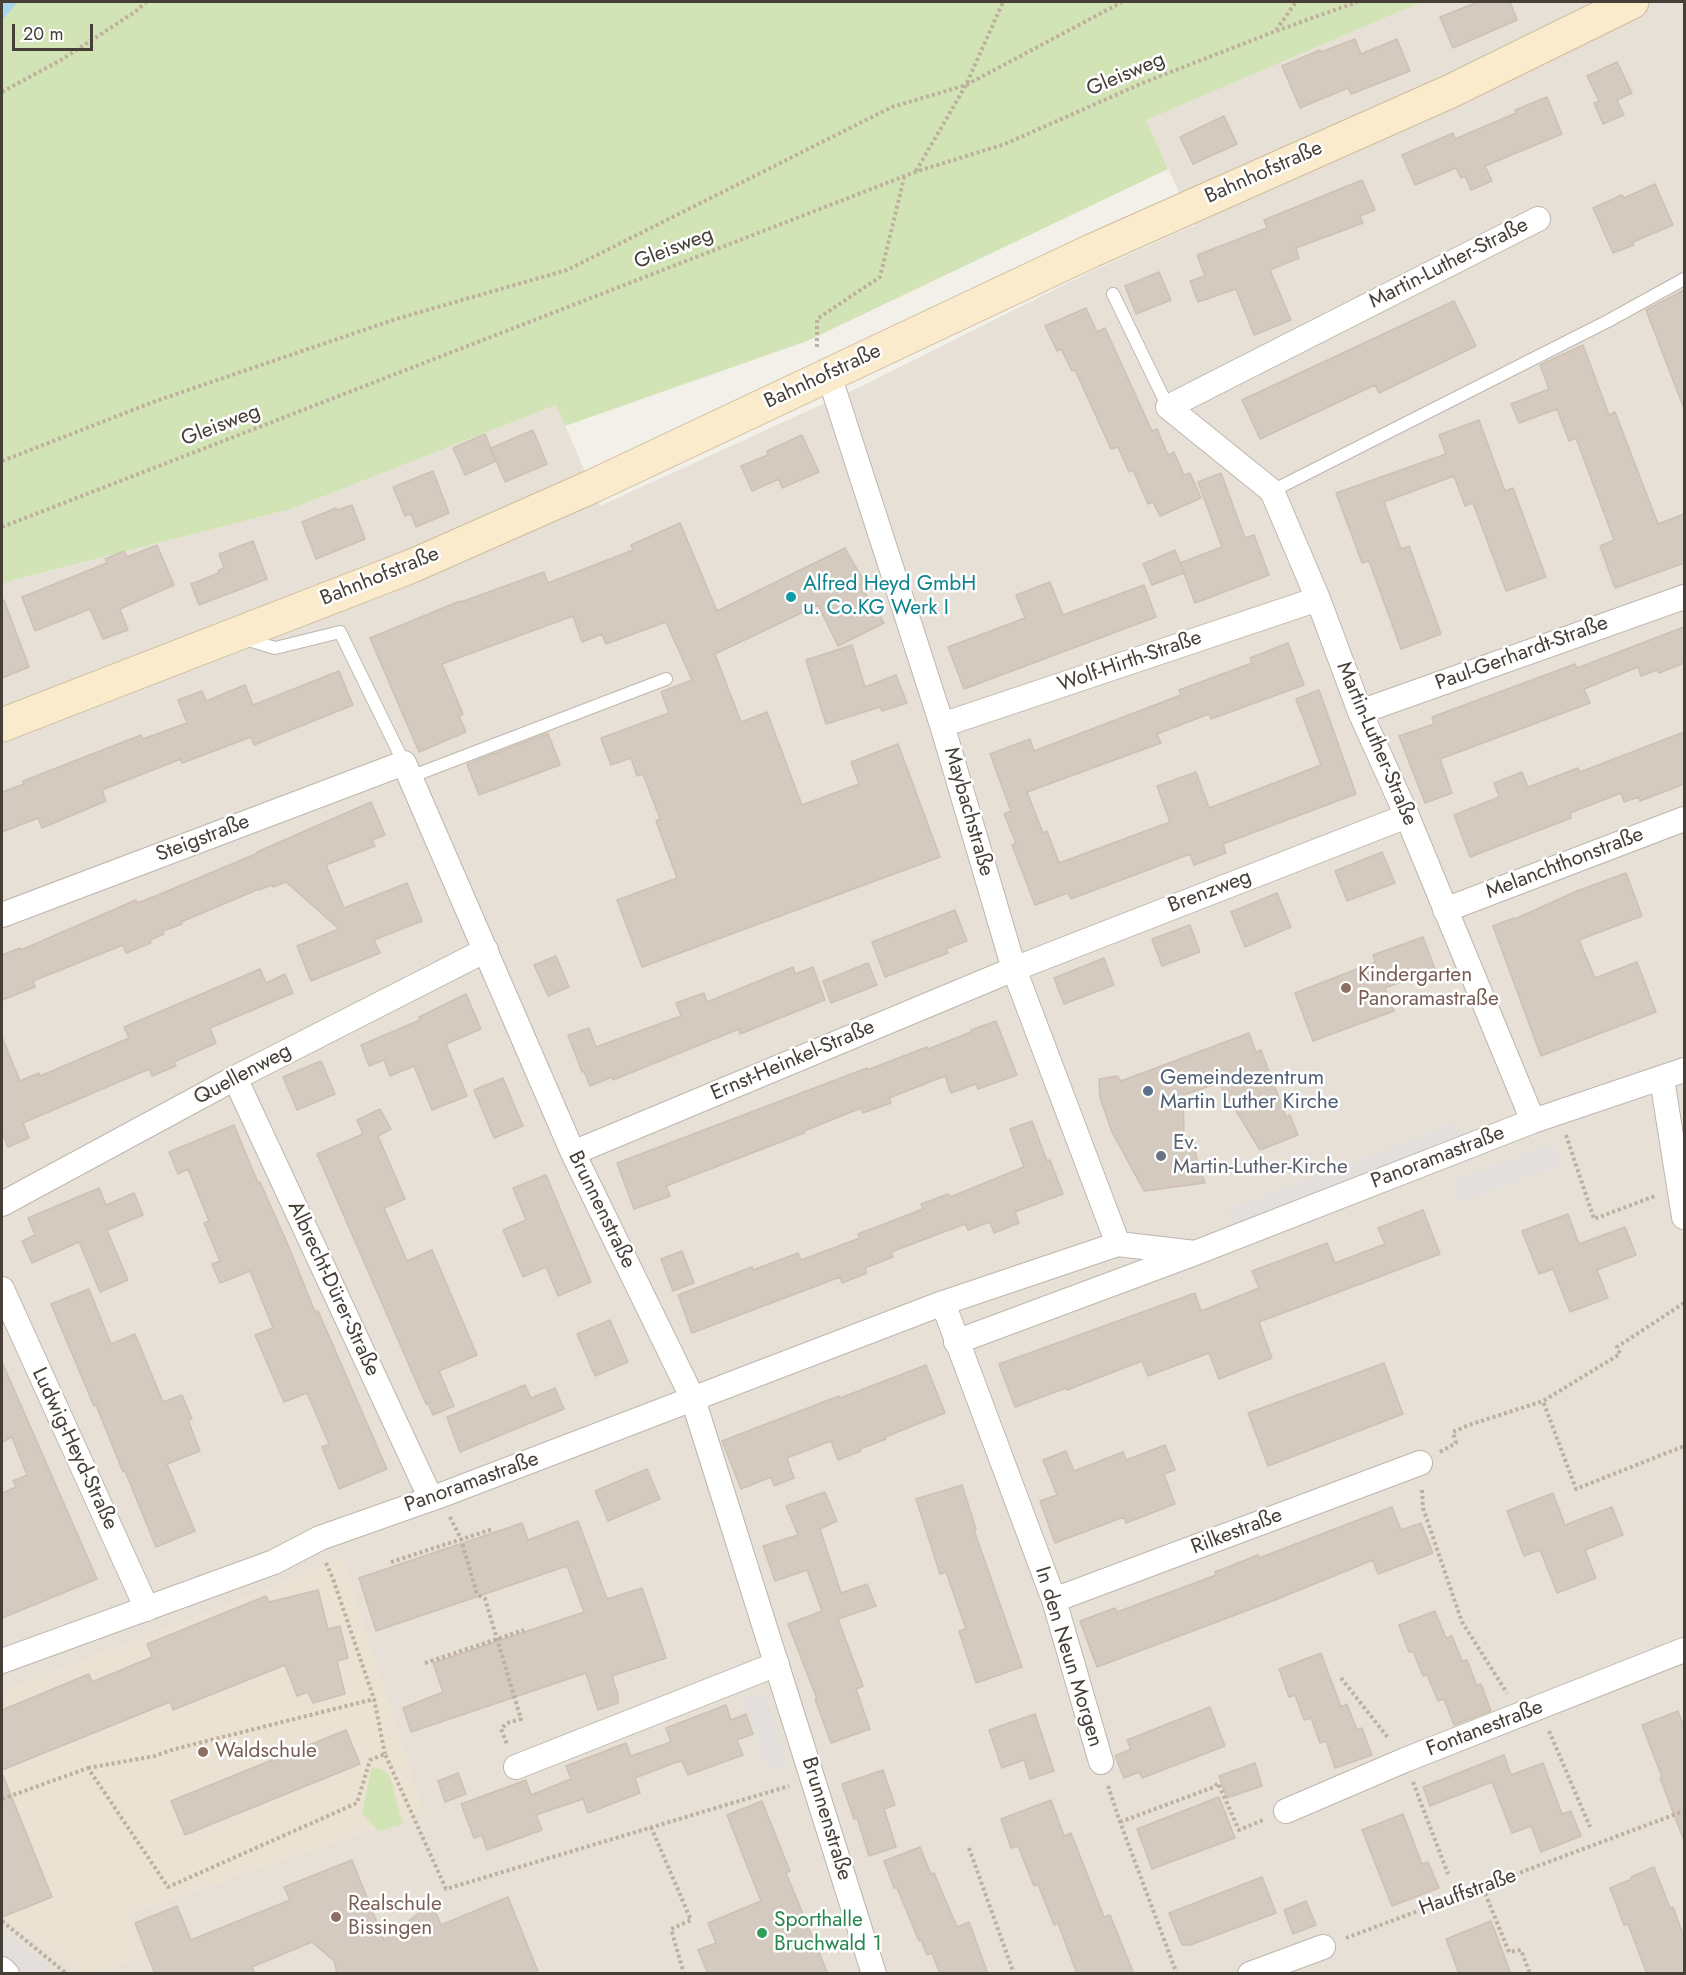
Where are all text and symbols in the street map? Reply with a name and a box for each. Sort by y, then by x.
scale bar [15,12,96,50]
text: 20 m [23,21,63,47]
street label: Gleisweg [1083,47,1169,103]
street label: Bahnhofstraße [1201,136,1327,210]
street label: Martin-Luther-Straße [1365,213,1533,315]
street label: Gleisweg [631,222,717,276]
street label: Bahnhofstraße [761,339,885,415]
street label: Gleisweg [178,399,264,453]
street label: Bahnhofstraße [317,542,443,612]
place label: Alfred Heyd GmbH u. Co.KG Werk I [803,572,976,622]
marker: Alfred Heyd GmbH u. Co.KG Werk I [784,590,798,604]
street label: Paul-Gerhardt-Straße [1432,611,1612,697]
street label: Wolf-Hirth-Straße [1055,626,1205,698]
street label: Martin-Luther-Straße [1330,658,1422,830]
street label: Maybachstraße [938,745,998,879]
street label: Steigstraße [153,810,253,868]
street label: Melanchthonstraße [1483,822,1647,906]
street label: Brenzweg [1165,865,1255,919]
place label: Kindergarten Panoramastraße [1358,963,1499,1013]
marker: Kindergarten Panoramastraße [1339,981,1353,995]
street label: Ernst-Heinkel-Straße [707,1015,879,1107]
street label: Quellenweg [190,1039,296,1111]
place label: Gemeindezentrum Martin Luther Kirche [1160,1066,1339,1116]
marker: Gemeindezentrum Martin Luther Kirche [1141,1084,1155,1098]
street label: Panoramastraße [1368,1121,1508,1195]
place label: Ev. Martin-Luther-Kirche [1173,1131,1348,1181]
street label: Brunnenstraße [562,1147,640,1273]
marker: Ev. Martin-Luther-Kirche [1154,1149,1168,1163]
street label: Albrecht-Dürer-Straße [281,1198,385,1380]
street label: Ludwig-Heyd-Straße [25,1364,123,1534]
street label: Panoramastraße [402,1447,542,1519]
street label: Rilkestraße [1188,1503,1286,1561]
street label: In den Neun Morgen [1029,1564,1107,1750]
street label: Fontanestraße [1423,1695,1547,1763]
place label: Waldschule [215,1739,317,1765]
marker: Waldschule [196,1745,210,1759]
street label: Brunnenstraße [795,1754,857,1884]
street label: Hauffstraße [1416,1864,1520,1922]
place label: Realschule Bissingen [348,1892,442,1942]
place label: Sporthalle Bruchwald 1 [774,1908,882,1958]
marker: Realschule Bissingen [329,1910,343,1924]
marker: Sporthalle Bruchwald 1 [755,1926,769,1940]

